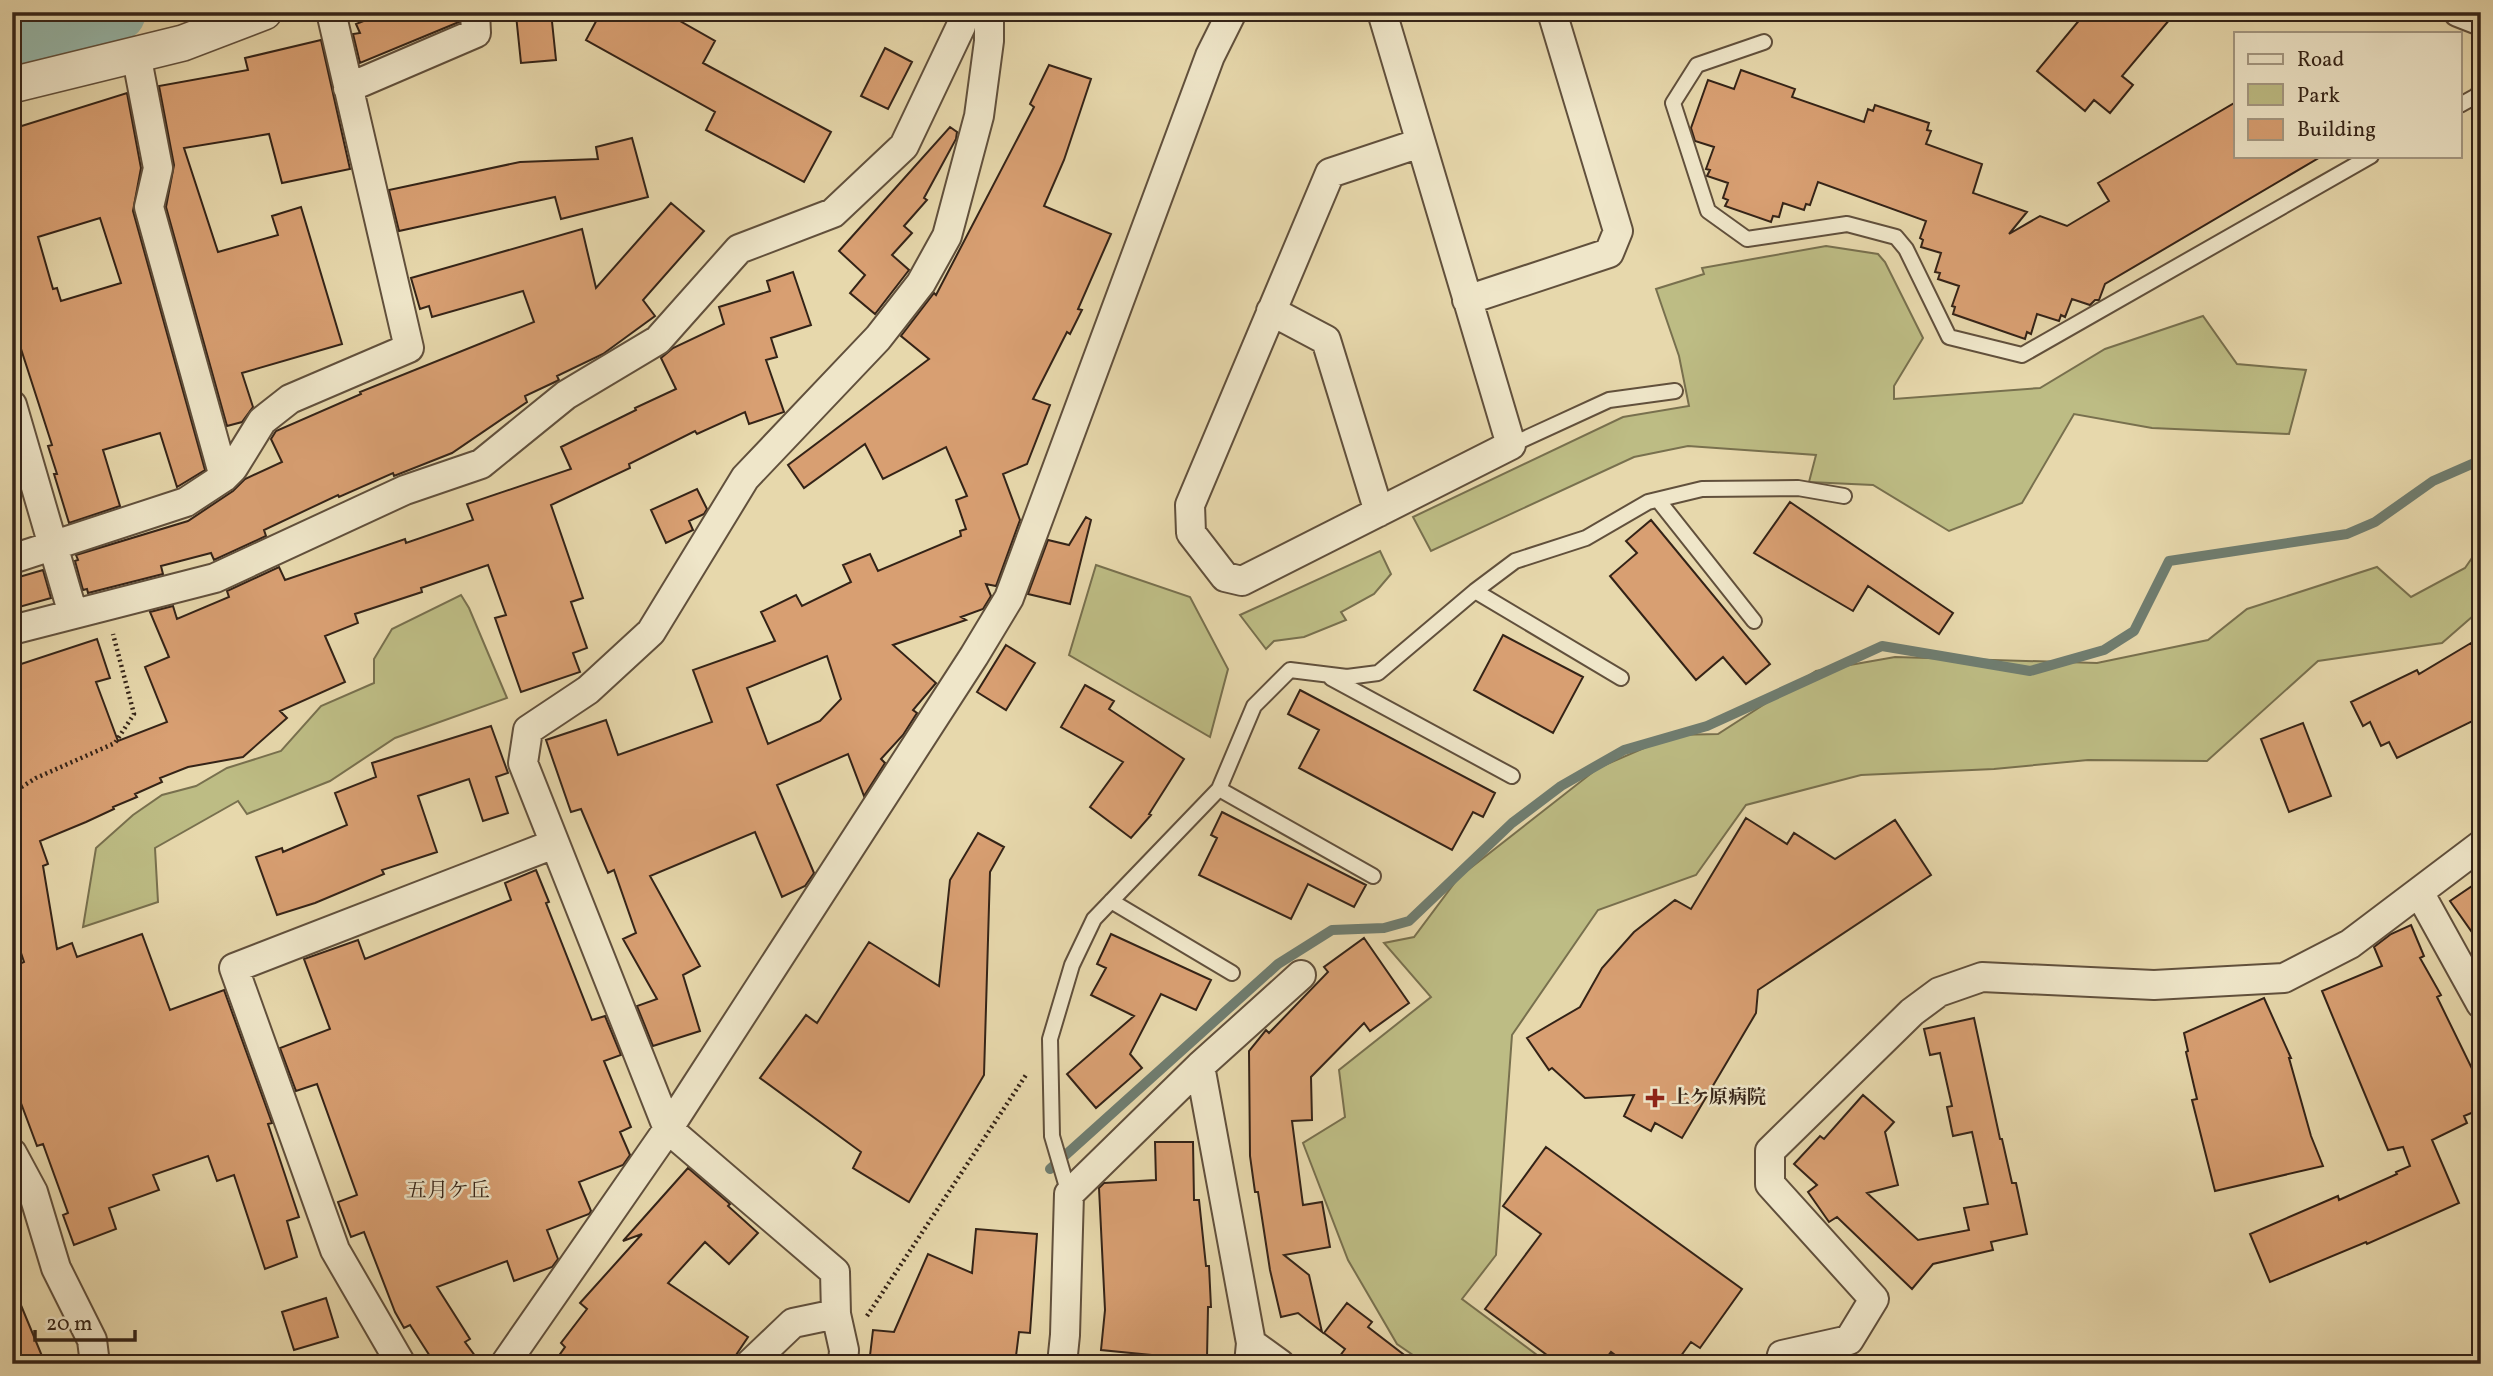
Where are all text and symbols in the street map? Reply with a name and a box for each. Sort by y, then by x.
legend [2234,32,2462,158]
text: Road [2297,46,2344,75]
text: Park [2297,82,2340,111]
text: Building [2297,116,2376,145]
place label: 上ケ原病院 [1671,1085,1766,1111]
marker: 上ケ原病院 [1645,1088,1665,1108]
district label: 五月ケ丘 [406,1177,490,1206]
scale bar [35,1299,135,1343]
text: 20 m [46,1310,92,1339]

